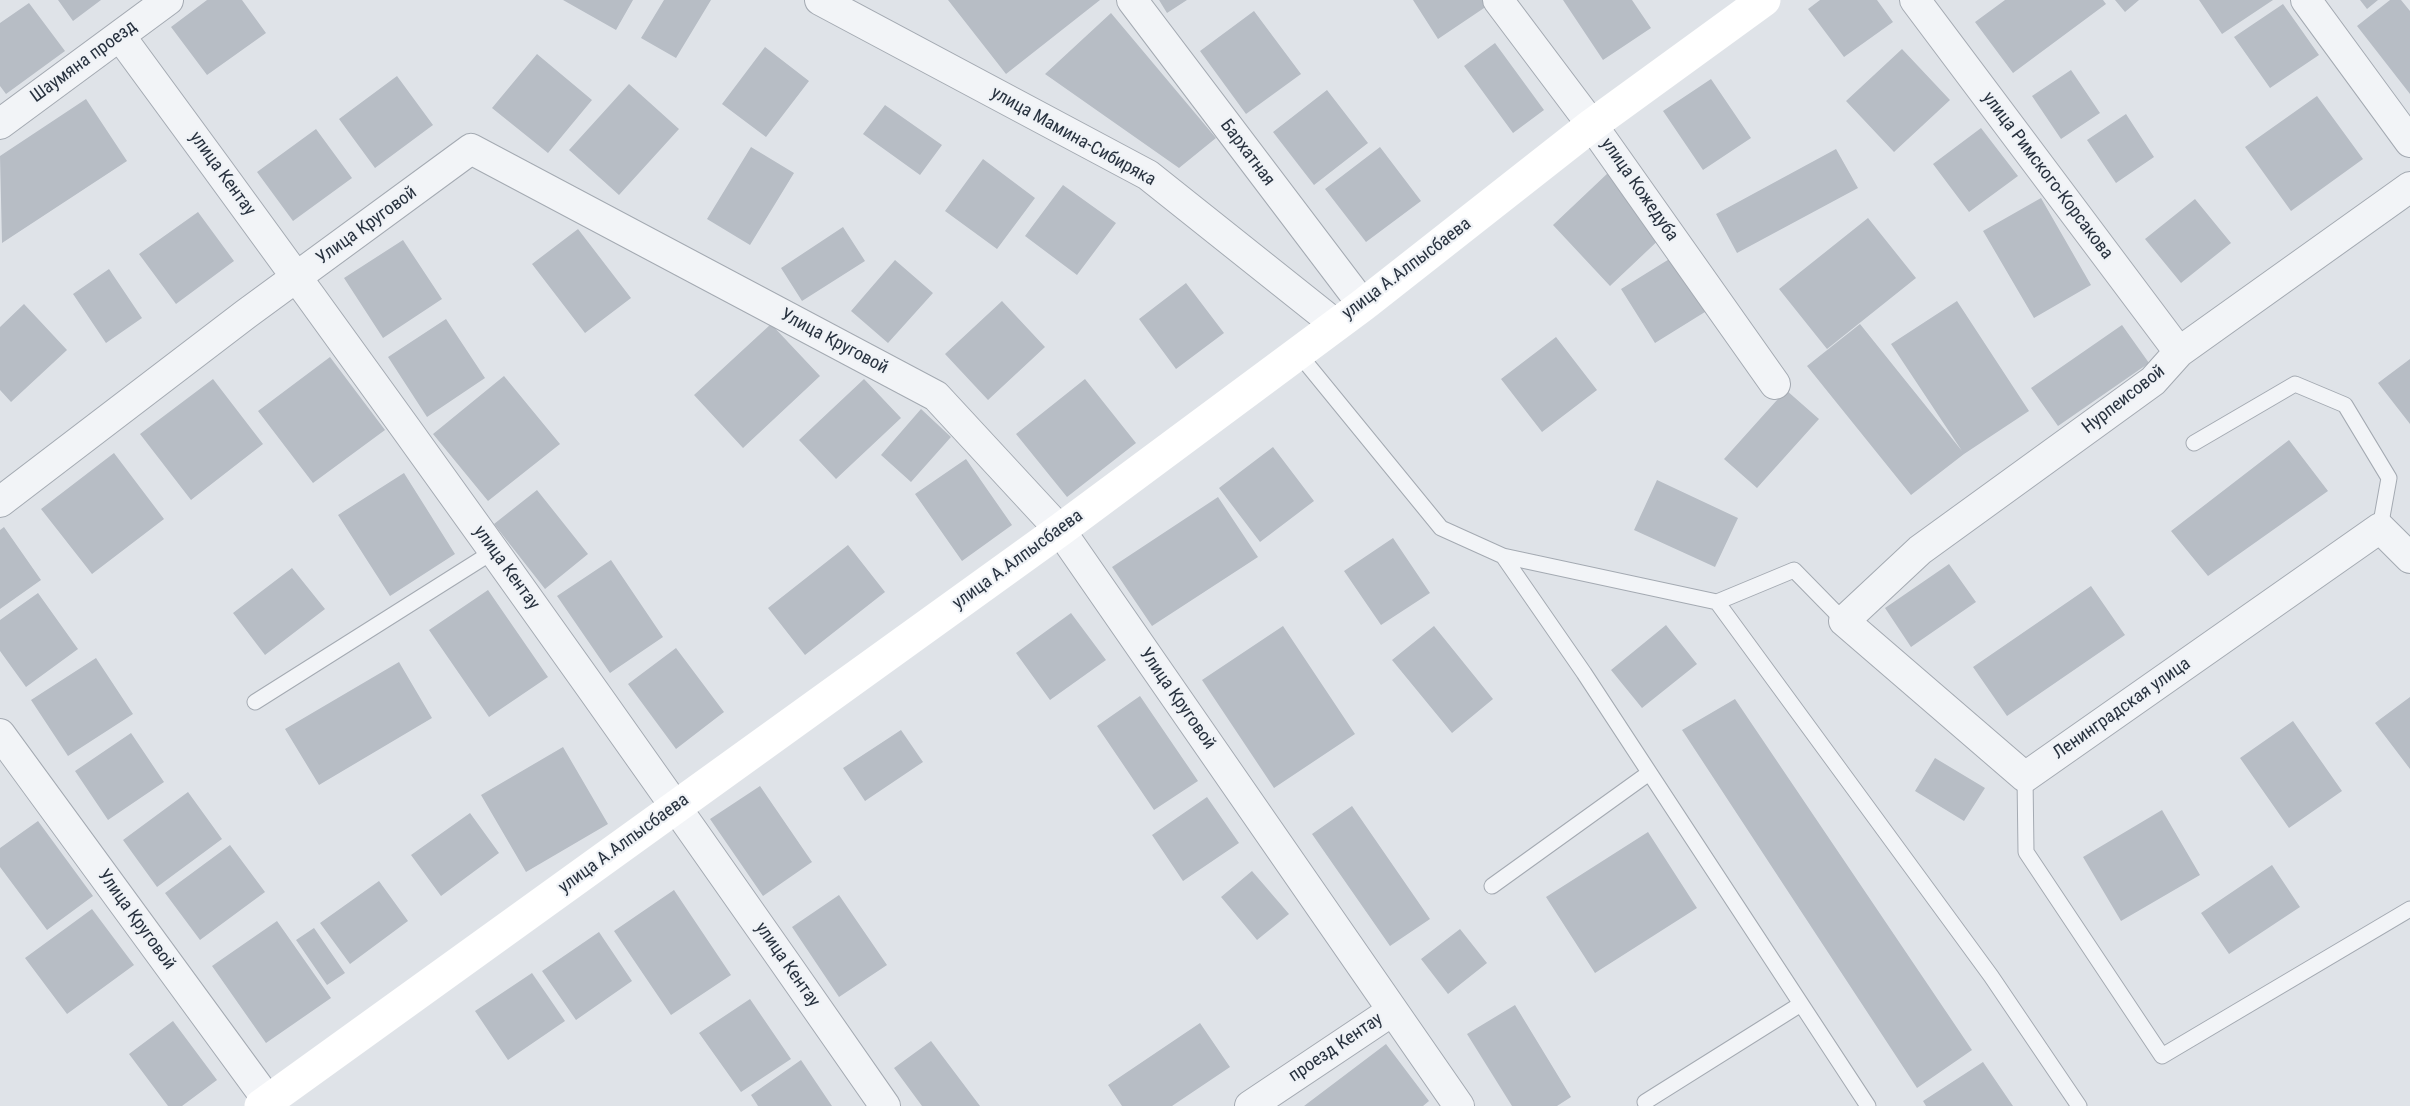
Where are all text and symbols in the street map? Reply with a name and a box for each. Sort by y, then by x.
street label: Шаумяна проезд [27,16,141,108]
street label: улица Мамина-Сибиряка [987,83,1159,191]
street label: улица Римского-Корсакова [1977,88,2117,264]
street label: Бархатная [1215,115,1279,191]
street label: улица Кентау [184,128,260,220]
street label: улица Кожедуба [1595,134,1683,246]
street label: Улица Круговой [313,182,421,270]
street label: улица А.Алпысбаева [1338,214,1476,324]
street label: Улица Круговой [776,305,892,379]
street label: Нурпеисовой [2078,361,2170,439]
street label: улица А.Алпысбаева [949,505,1087,615]
street label: улица Кентау [468,522,544,614]
street label: Улица Круговой [1134,644,1220,754]
street label: Ленинградская улица [2049,653,2195,765]
street label: улица А.Алпысбаева [555,789,693,899]
street label: Улица Круговой [92,866,180,974]
street label: улица Кентау [750,918,824,1012]
street label: проезд Кентау [1285,1009,1387,1087]

